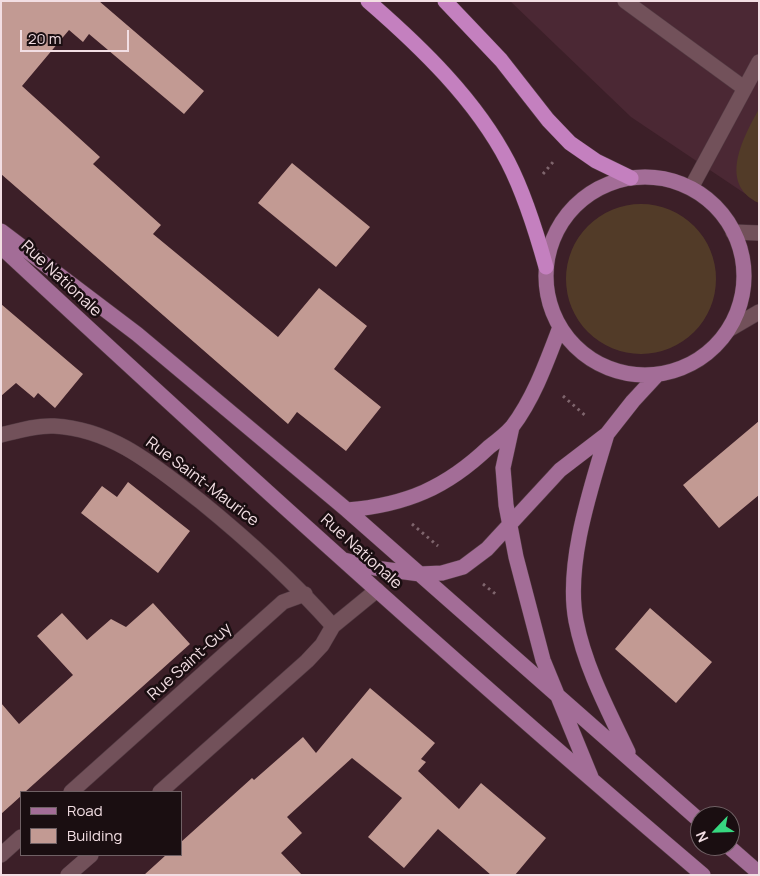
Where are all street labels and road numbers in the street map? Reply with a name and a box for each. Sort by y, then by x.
street label: Rue Nationale [17,237,105,321]
street label: Rue Saint-Maurice [142,433,262,531]
street label: Rue Nationale [316,510,406,594]
street label: Rue Saint-Guy [144,619,236,705]

